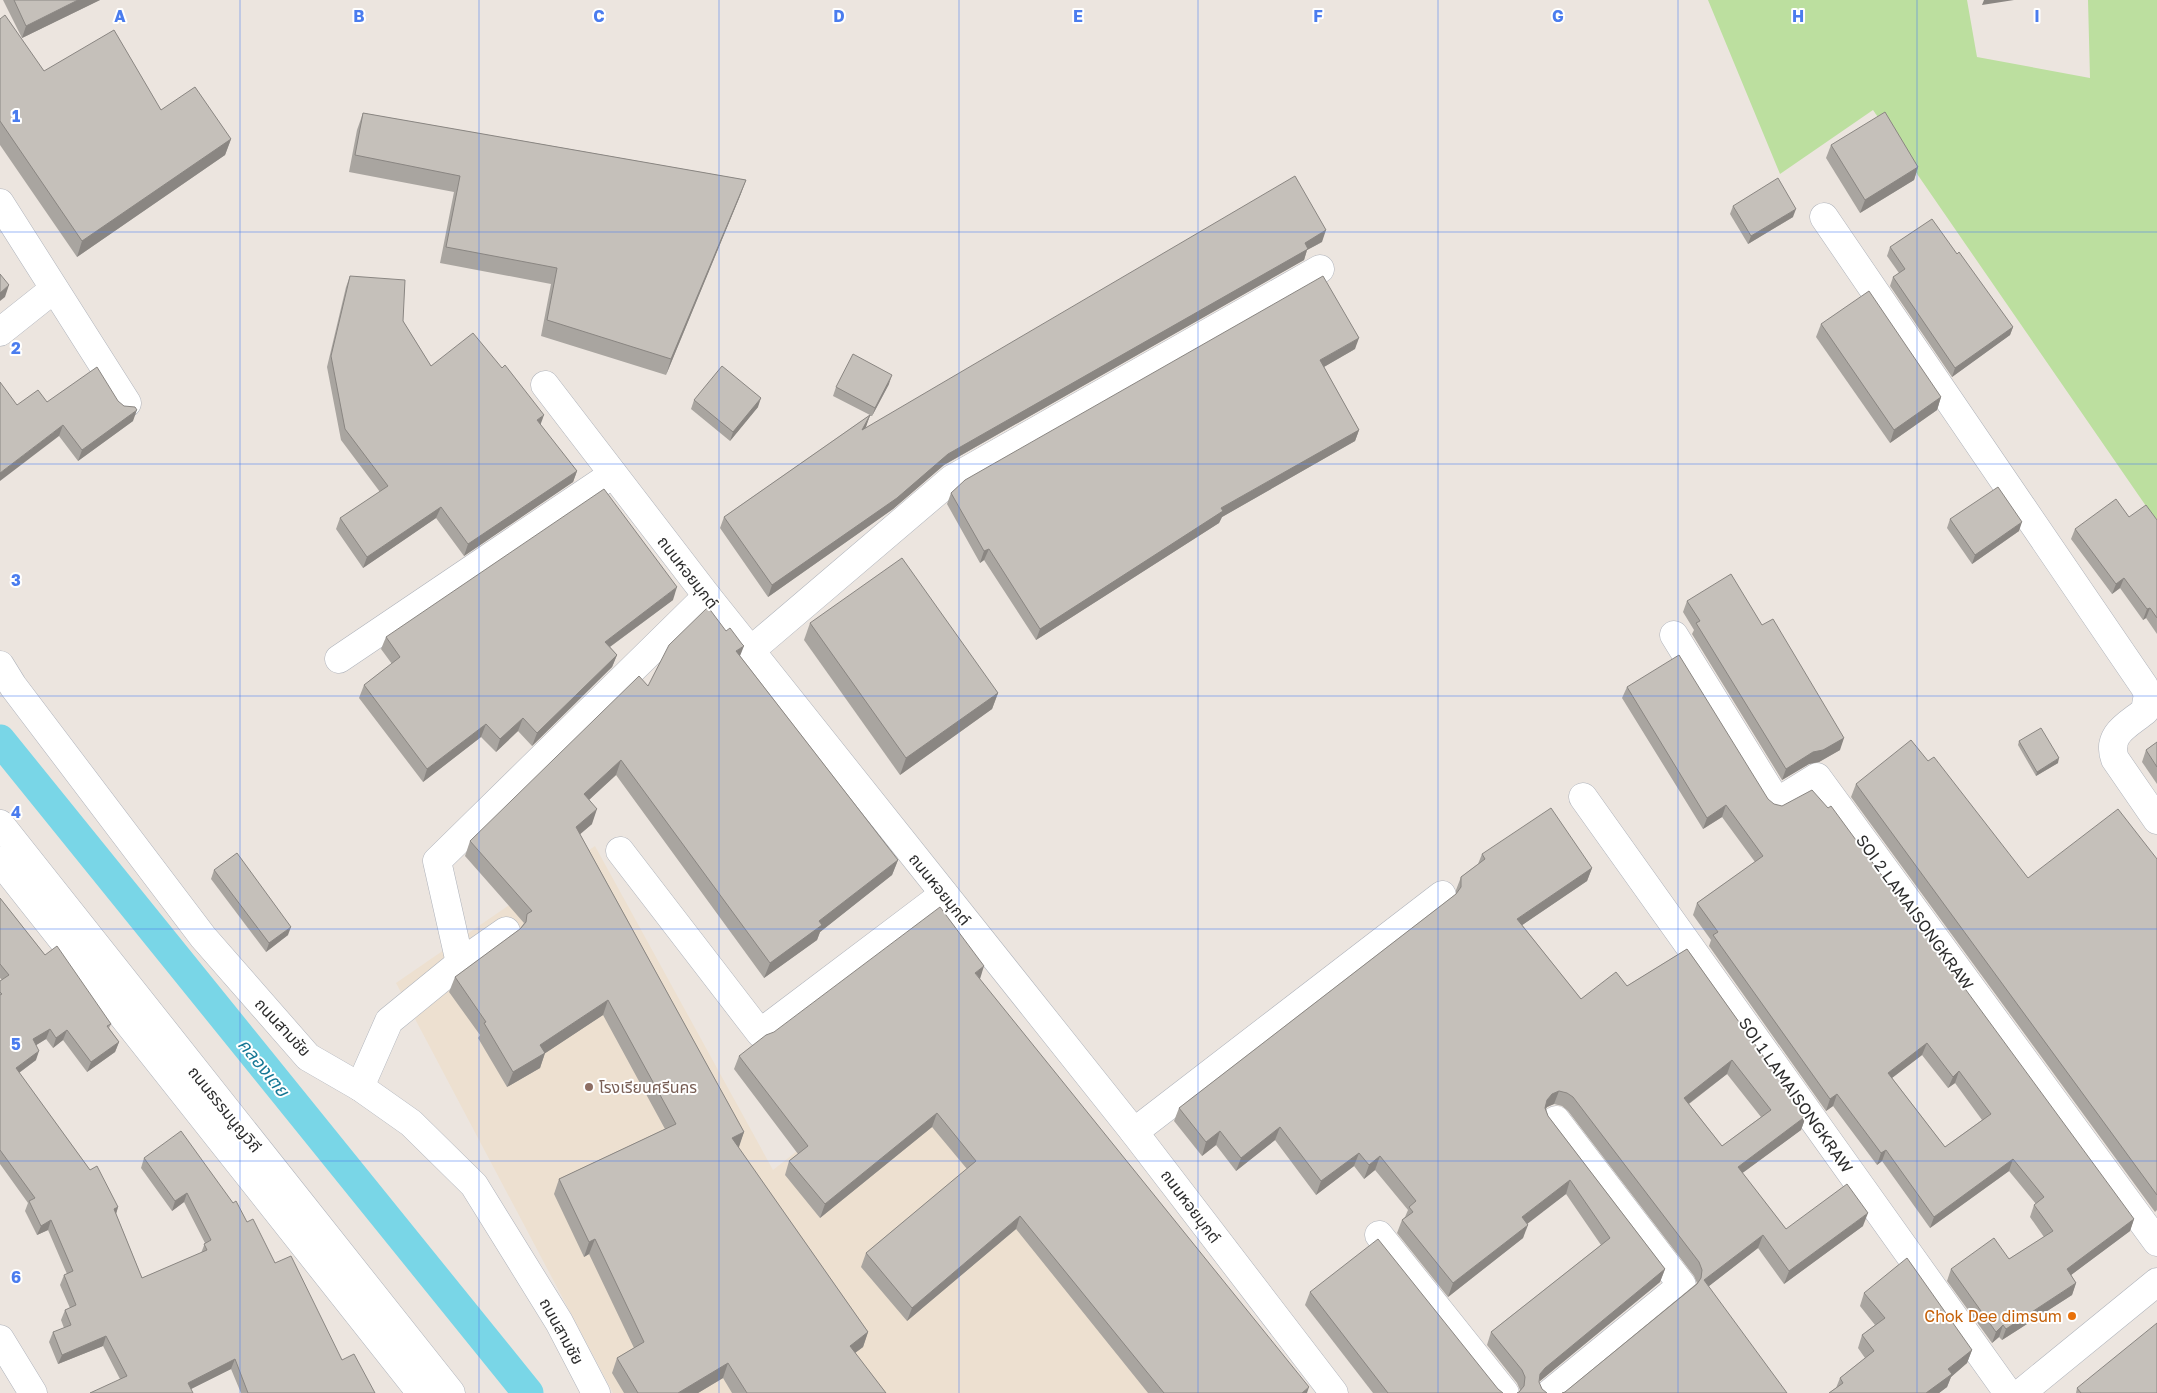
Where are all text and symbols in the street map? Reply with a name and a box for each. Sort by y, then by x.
text: A [114,6,126,26]
text: B [353,6,365,26]
text: C [593,6,605,26]
text: D [833,6,845,26]
text: E [1073,6,1083,26]
text: F [1313,6,1323,26]
text: G [1552,6,1564,26]
text: H [1792,6,1804,26]
text: I [2034,6,2040,26]
text: 1 [12,106,20,126]
text: 2 [11,338,21,358]
street label: ถนนหอยมุกต์ [653,532,723,612]
text: 3 [11,570,21,590]
text: 4 [11,802,21,822]
street label: SOI 2 LAMAISONGKRAW [1852,831,1978,993]
street label: ถนนหอยมุกต์ [905,849,975,929]
street label: ถนนสามชัย [251,993,315,1061]
street label: SOI 1 LAMAISONGKRAW [1735,1013,1857,1177]
water label: คลองเตย [234,1033,295,1102]
text: 5 [11,1034,21,1054]
street label: ถนนธรรมนูญวิถี [184,1062,266,1156]
place label: โรงเรียนศรีนคร [599,1077,697,1097]
marker: โรงเรียนศรีนคร [583,1081,595,1093]
street label: ถนนหอยมุกต์ [1157,1165,1225,1247]
text: 6 [11,1267,21,1287]
street label: ถนนสามชัย [536,1294,588,1368]
place label: Chok Dee dimsum [1924,1306,2062,1326]
marker: Chok Dee dimsum [2066,1310,2078,1322]

